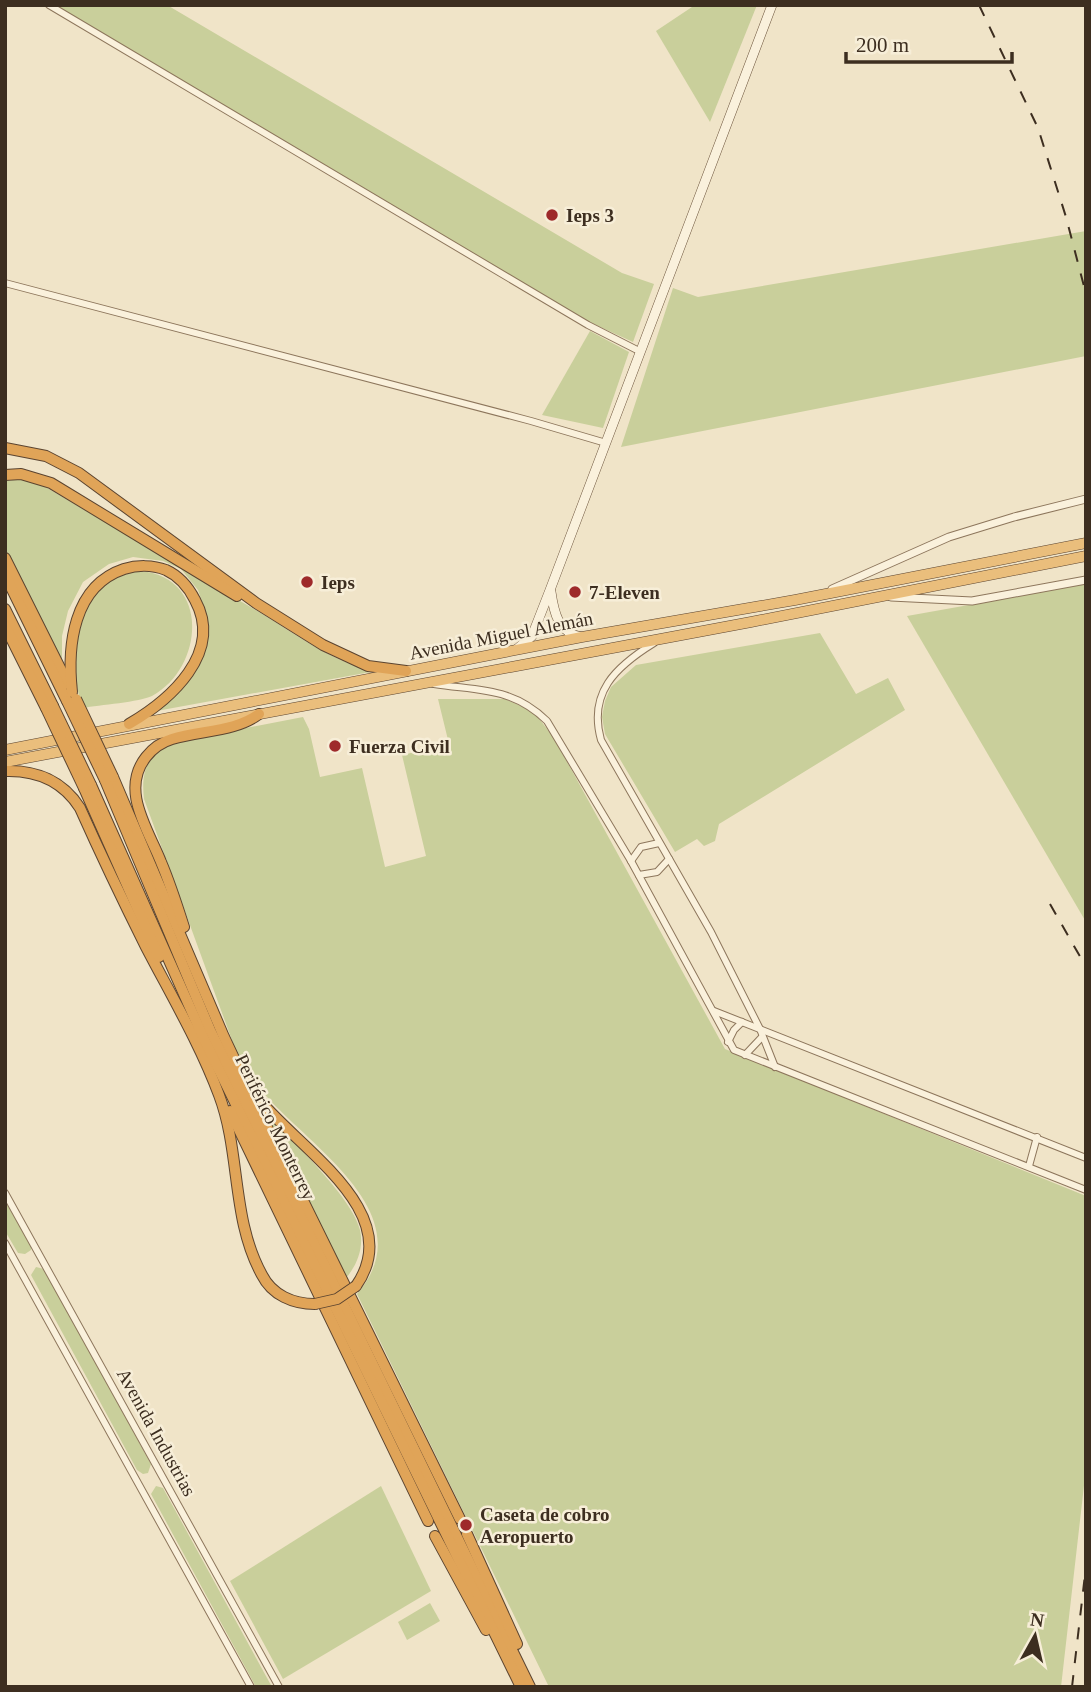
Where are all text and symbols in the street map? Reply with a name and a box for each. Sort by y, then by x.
scale bar [846,21,1012,65]
text: 200 m [856,33,909,57]
place label: Ieps 3 [566,205,614,226]
marker: Ieps 3 [544,207,560,223]
place label: Ieps [321,572,355,593]
marker: Ieps [299,574,315,590]
place label: 7-Eleven [589,582,660,603]
marker: 7-Eleven [567,584,583,600]
street label: Avenida Miguel Alemán [408,607,595,664]
place label: Fuerza Civil [349,736,450,757]
marker: Fuerza Civil [327,738,343,754]
street label: Periférico Monterrey [231,1051,320,1204]
street label: Avenida Industrias [113,1365,200,1500]
place label: Caseta de cobro Aeropuerto [480,1504,609,1547]
marker: Caseta de cobro Aeropuerto [458,1517,474,1533]
north arrow [1000,1601,1070,1671]
text: N [1029,1608,1046,1631]

